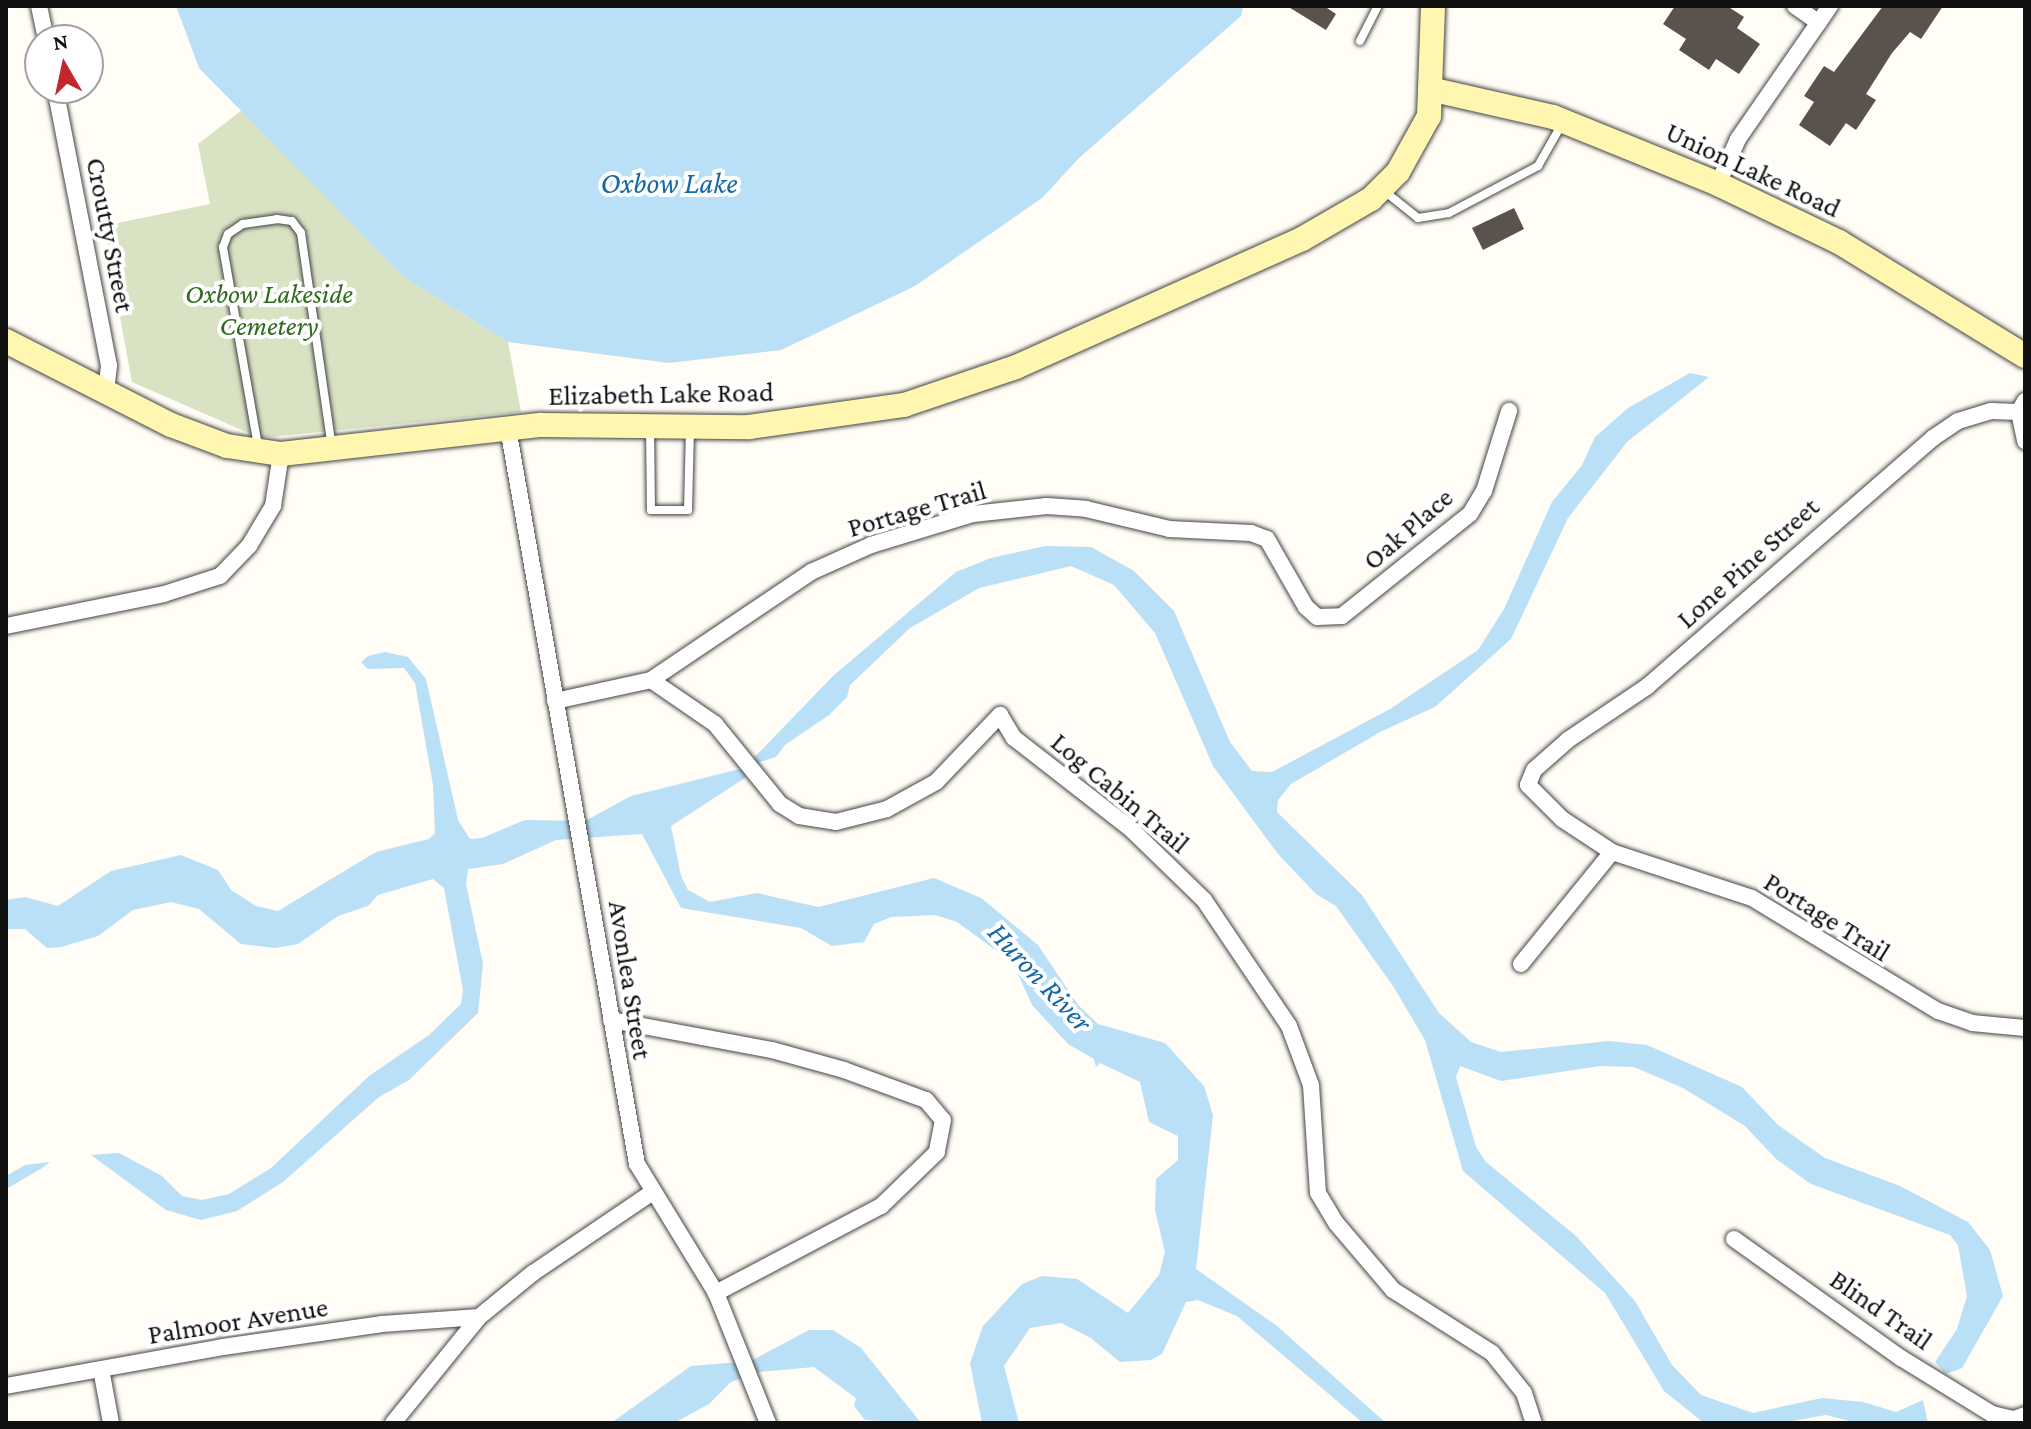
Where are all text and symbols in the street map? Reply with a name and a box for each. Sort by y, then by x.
north arrow [24,24,104,104]
text: N [51,28,70,55]
street label: Union Lake Road [1660,115,1846,225]
street label: Croutty Street [79,155,141,315]
water label: Oxbow Lake [600,165,738,201]
park label: Oxbow Lakeside Cemetery [185,277,353,343]
street label: Elizabeth Lake Road [548,375,774,413]
street label: Portage Trail [844,473,990,545]
street label: Oak Place [1356,481,1460,577]
street label: Lone Pine Street [1670,490,1826,636]
street label: Log Cabin Trail [1044,725,1196,861]
street label: Portage Trail [1758,865,1896,969]
street label: Avonlea Street [601,898,659,1062]
water label: Huron River [980,915,1100,1039]
street label: Blind Trail [1823,1263,1939,1357]
street label: Palmoor Avenue [146,1290,330,1352]

